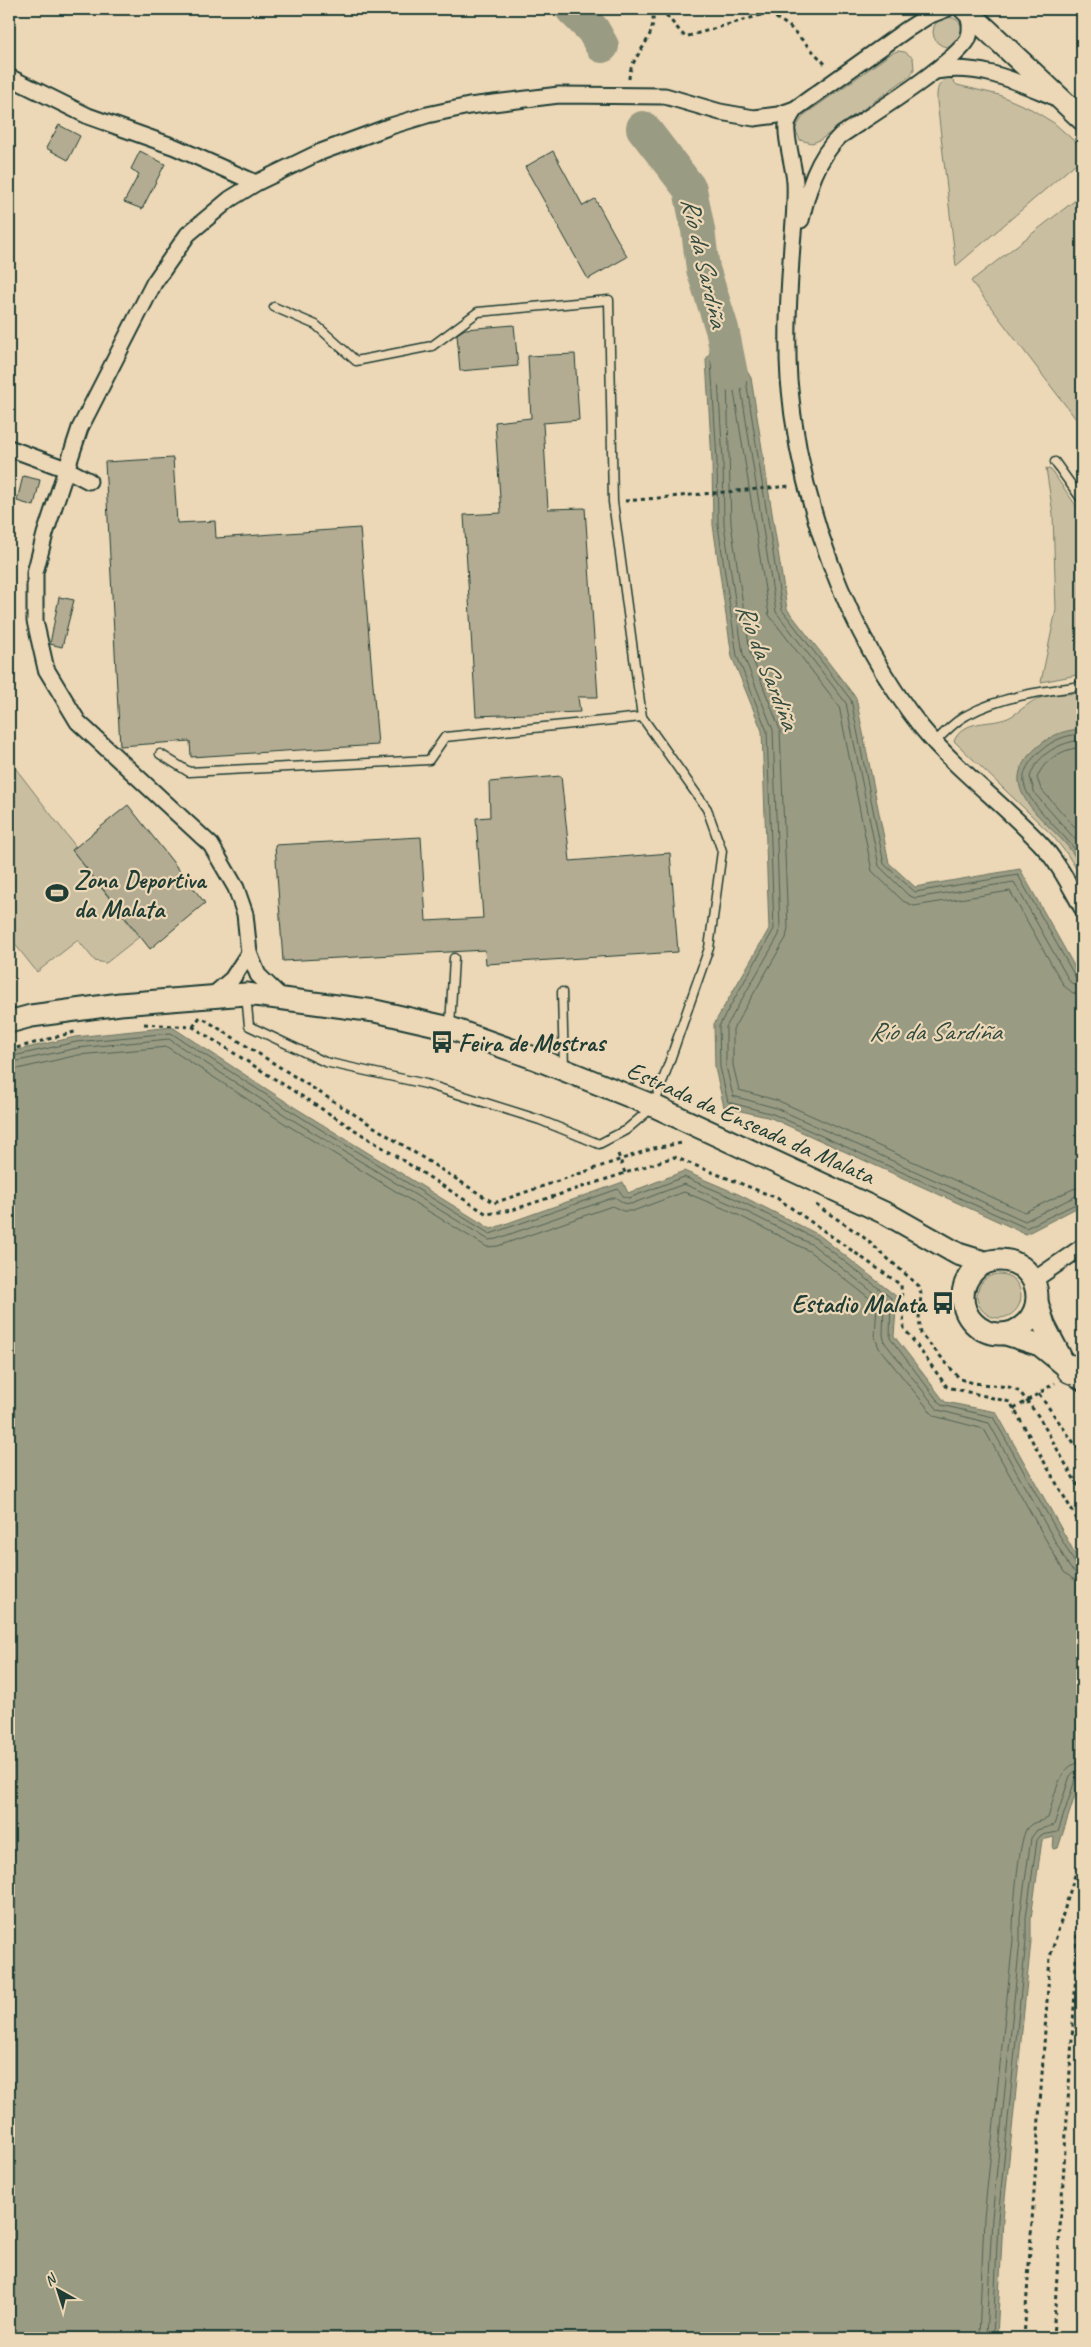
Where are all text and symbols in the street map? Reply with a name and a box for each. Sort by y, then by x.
water label: Río da Sardiña [674,194,736,333]
water label: Río da Sardiña [728,599,808,736]
place label: Zona Deportiva da Malata [74,864,208,925]
sports icon: Zona Deportiva da Malata [44,880,70,906]
water label: Río da Sardiña [869,1015,1004,1048]
place label: Feira de Mostras [458,1027,607,1059]
bus stop icon: Feira de Mostras [429,1029,455,1055]
street label: Estrada da Enseada da Malata [622,1054,881,1193]
place label: Estadio Malata [792,1288,929,1320]
bus stop icon: Estadio Malata [930,1290,956,1316]
north arrow [32,2264,82,2314]
text: N [41,2269,61,2290]

